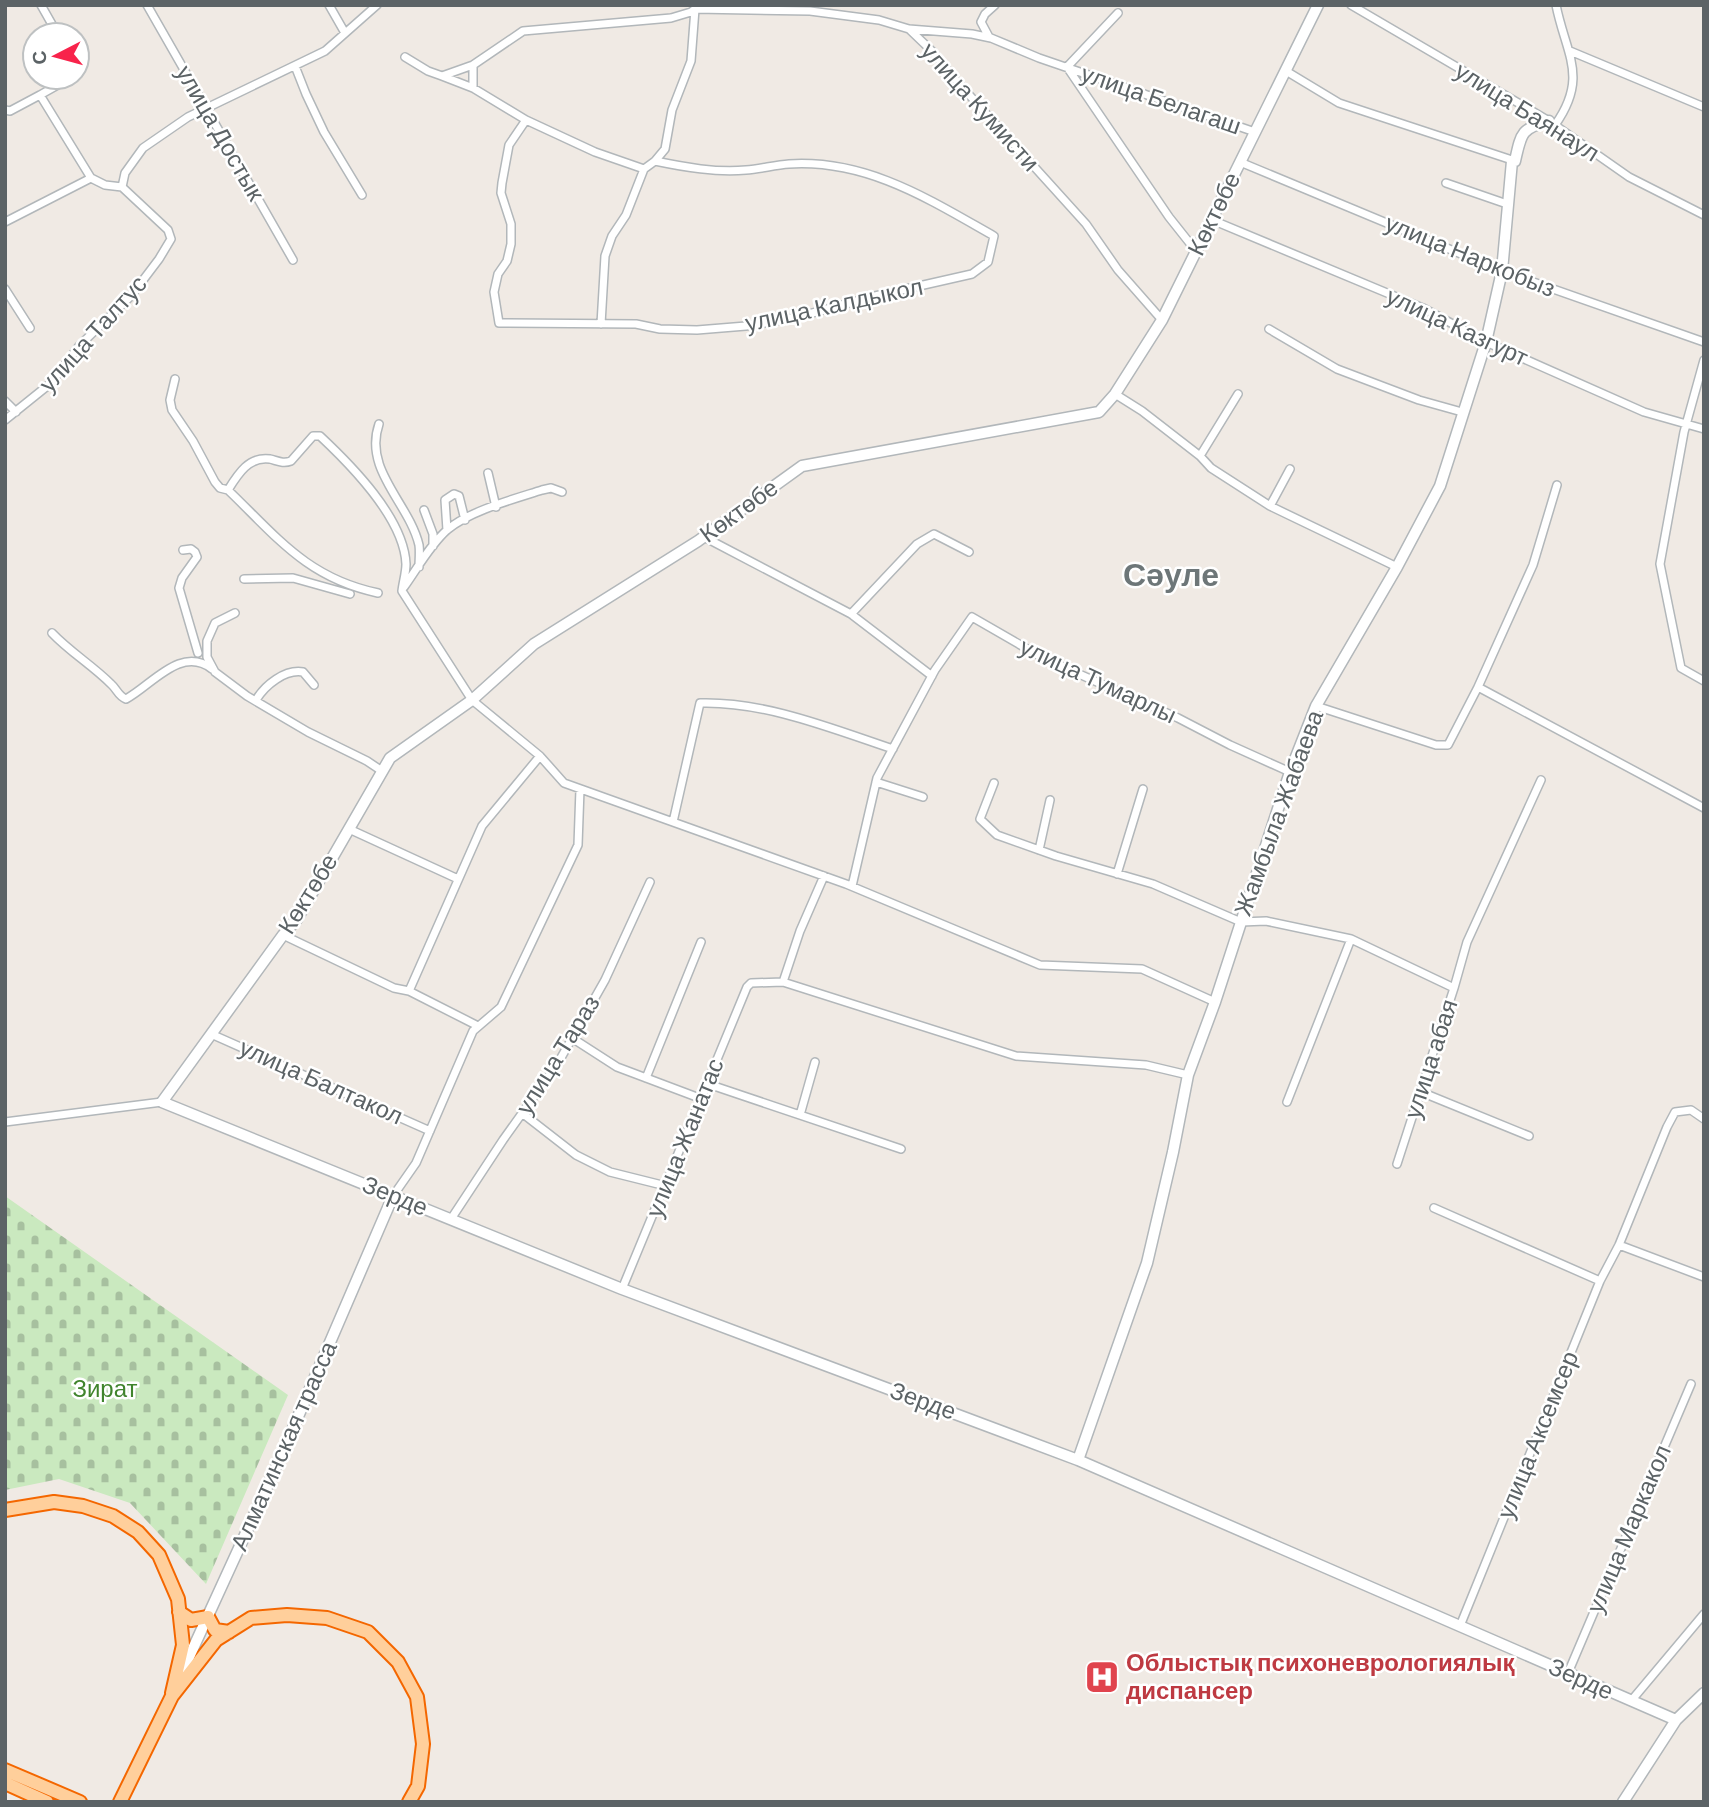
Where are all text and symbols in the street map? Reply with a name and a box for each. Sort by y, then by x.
north arrow [21,21,91,91]
street label: улица Кумисти [916,36,1046,176]
text: С [26,50,51,66]
street label: улица Баянаул [1450,55,1605,167]
street label: улица Белагаш [1078,58,1245,140]
street label: улица Достык [171,59,272,205]
street label: Көктөбе [1180,167,1245,260]
street label: улица Наркобыз [1381,207,1560,302]
street label: улица Талтус [32,269,152,397]
street label: улица Калдыкол [742,271,925,337]
street label: улица Казгурт [1382,280,1533,371]
street label: Көктөбе [693,472,783,548]
district label: Сәуле [1123,554,1219,593]
street label: улица Тумарлы [1016,631,1182,729]
street label: Жамбыла Жабаева [1227,705,1328,919]
street label: Көктөбе [271,848,343,939]
street label: улица Тараз [509,989,605,1119]
street label: улица абая [1397,995,1462,1122]
street label: улица Балтакол [236,1032,408,1130]
street label: улица Жанатас [639,1054,729,1221]
street label: Зерде [359,1168,433,1221]
street label: Алматинская трасса [223,1336,342,1555]
street label: улица Аксемсер [1490,1346,1583,1522]
park label: Зират [72,1373,138,1402]
street label: Зерде [887,1374,960,1425]
street label: улица Маркакол [1579,1440,1676,1617]
place label: Облыстық психоневрологиялық диспансер [1126,1647,1515,1704]
street label: Зерде [1545,1651,1619,1705]
hospital icon: Облыстық психоневрологиялық диспансер [1083,1658,1121,1696]

